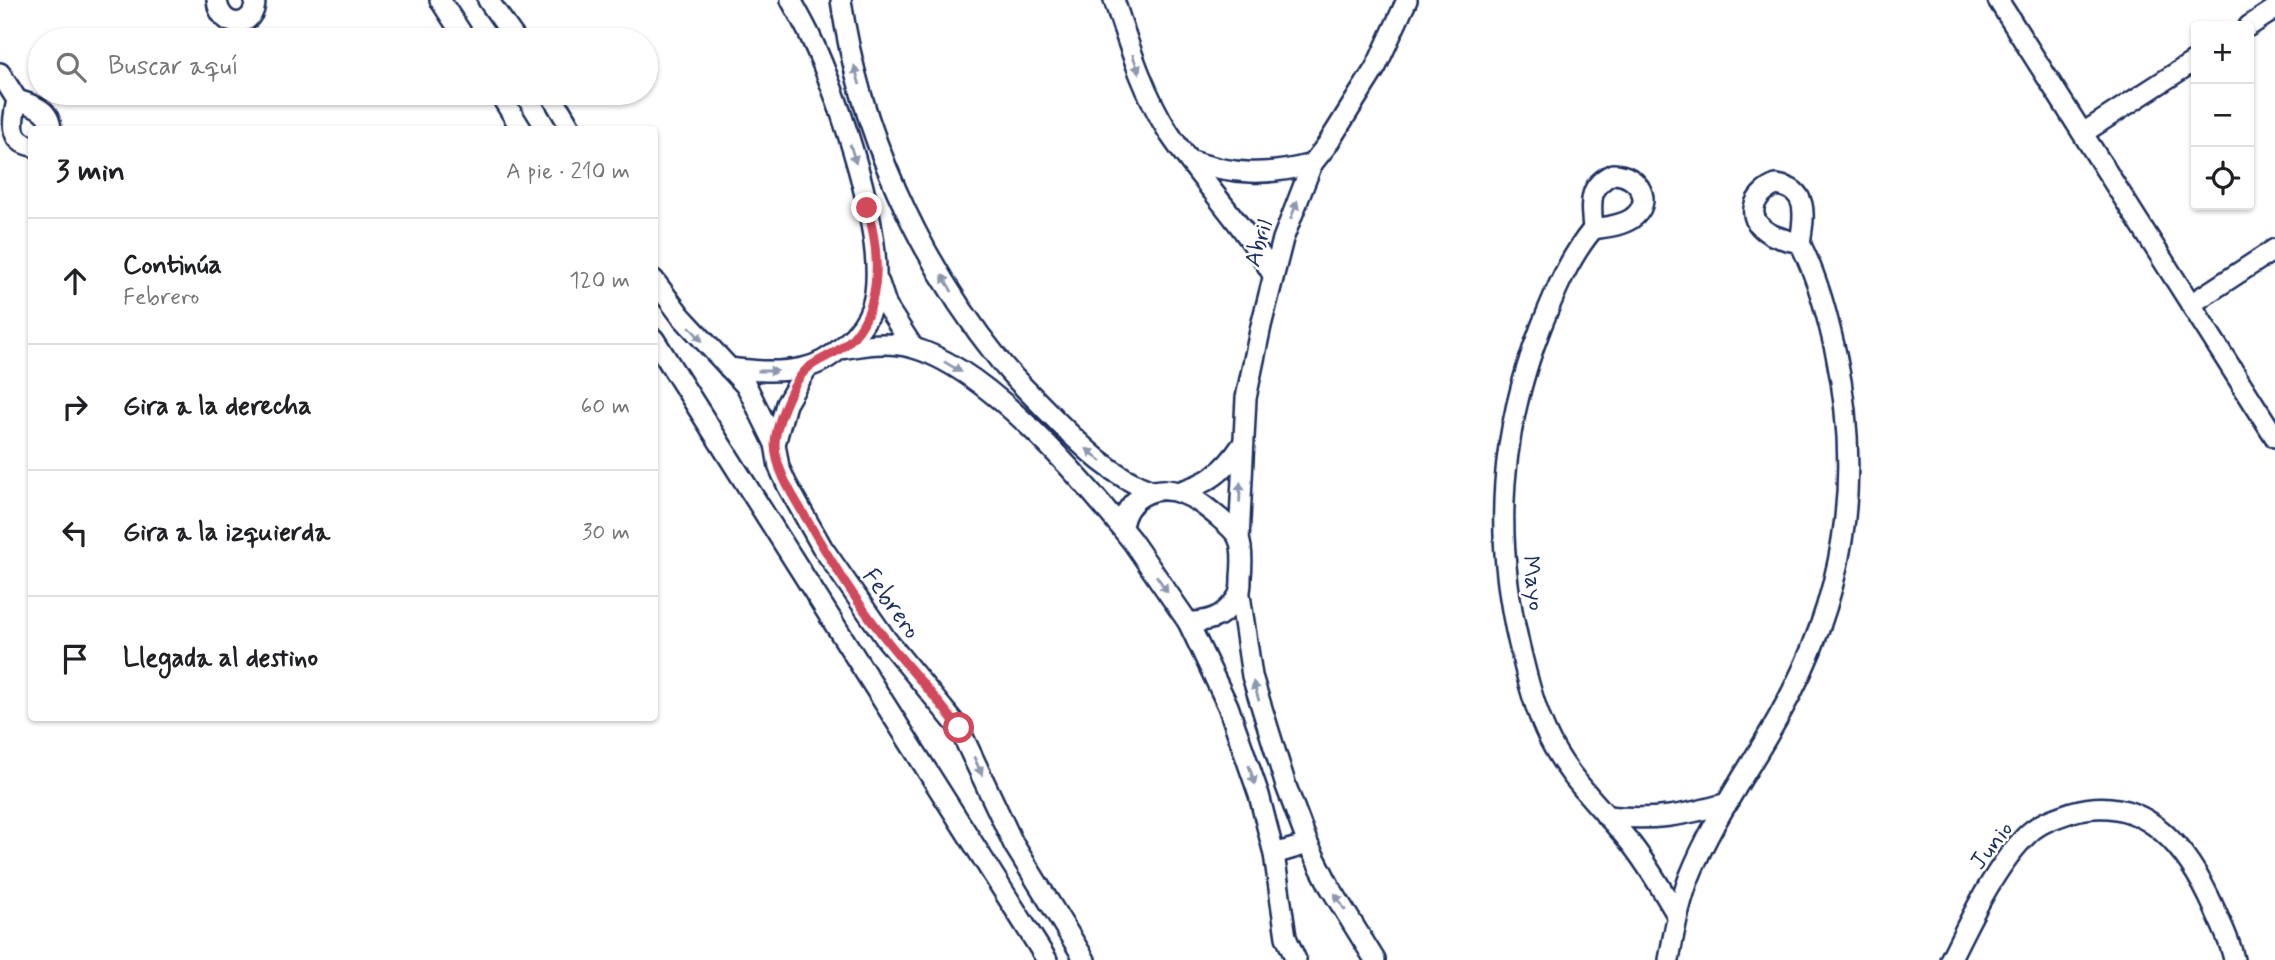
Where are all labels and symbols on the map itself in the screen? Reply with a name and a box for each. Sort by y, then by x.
one-way arrow [1131,54,1142,75]
one-way arrow [851,64,862,86]
one-way arrow [848,144,859,165]
route end [851,192,882,223]
one-way arrow [1289,199,1300,220]
street label: Abril [1238,216,1281,271]
one-way arrow [941,274,953,293]
one-way arrow [688,325,704,343]
one-way arrow [944,361,963,374]
one-way arrow [757,365,779,377]
one-way arrow [1086,448,1103,463]
one-way arrow [1235,481,1246,503]
street label: Mayo [1514,554,1551,613]
street label: Febrero [855,563,927,645]
one-way arrow [1155,574,1168,593]
one-way arrow [1251,680,1261,701]
route start [943,712,974,743]
one-way arrow [973,756,984,777]
one-way arrow [1247,764,1258,785]
street label: Junio [1963,815,2021,877]
one-way arrow [1333,892,1346,911]

